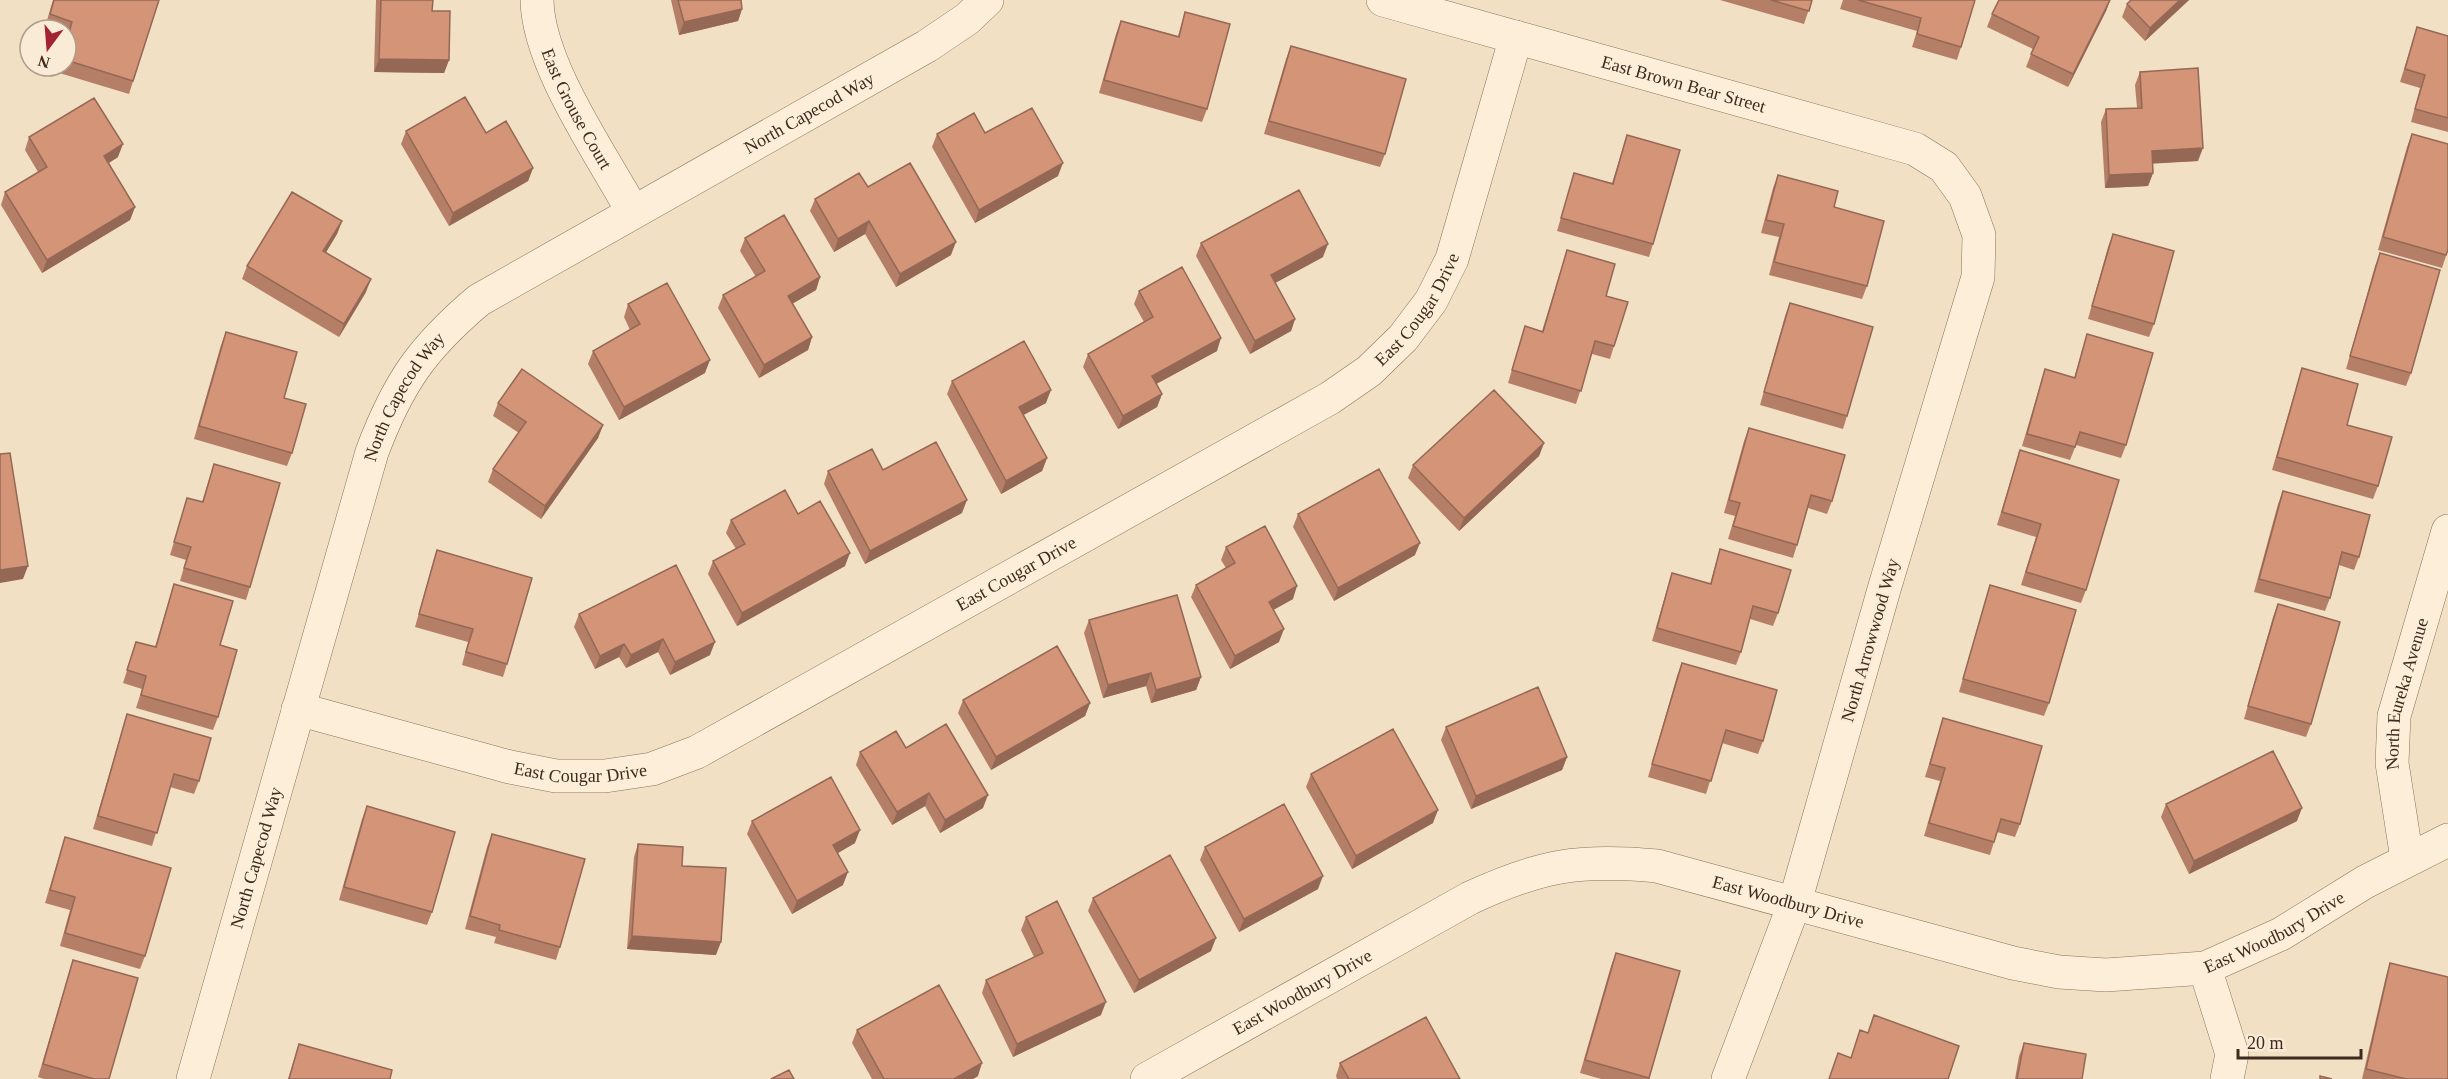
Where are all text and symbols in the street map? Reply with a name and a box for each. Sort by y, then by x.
north arrow [18,18,78,78]
street label: East Grouse Court [537,46,616,173]
text: N [36,52,52,72]
street label: East Brown Bear Street [1599,52,1768,117]
street label: North Capecod Way [741,68,878,158]
street label: East Cougar Drive [1371,251,1463,370]
street label: North Capecod Way [360,328,449,464]
street label: East Cougar Drive [953,532,1080,615]
street label: North Arrowwood Way [1837,556,1903,724]
street label: North Eureka Avenue [2381,616,2432,771]
street label: East Cougar Drive [512,758,648,787]
street label: North Capecod Way [226,785,286,931]
street label: East Woodbury Drive [1710,872,1866,932]
street label: East Woodbury Drive [2201,887,2348,977]
street label: East Woodbury Drive [1229,945,1375,1039]
scale bar [2238,1022,2361,1060]
text: 20 m [2247,1033,2284,1053]

